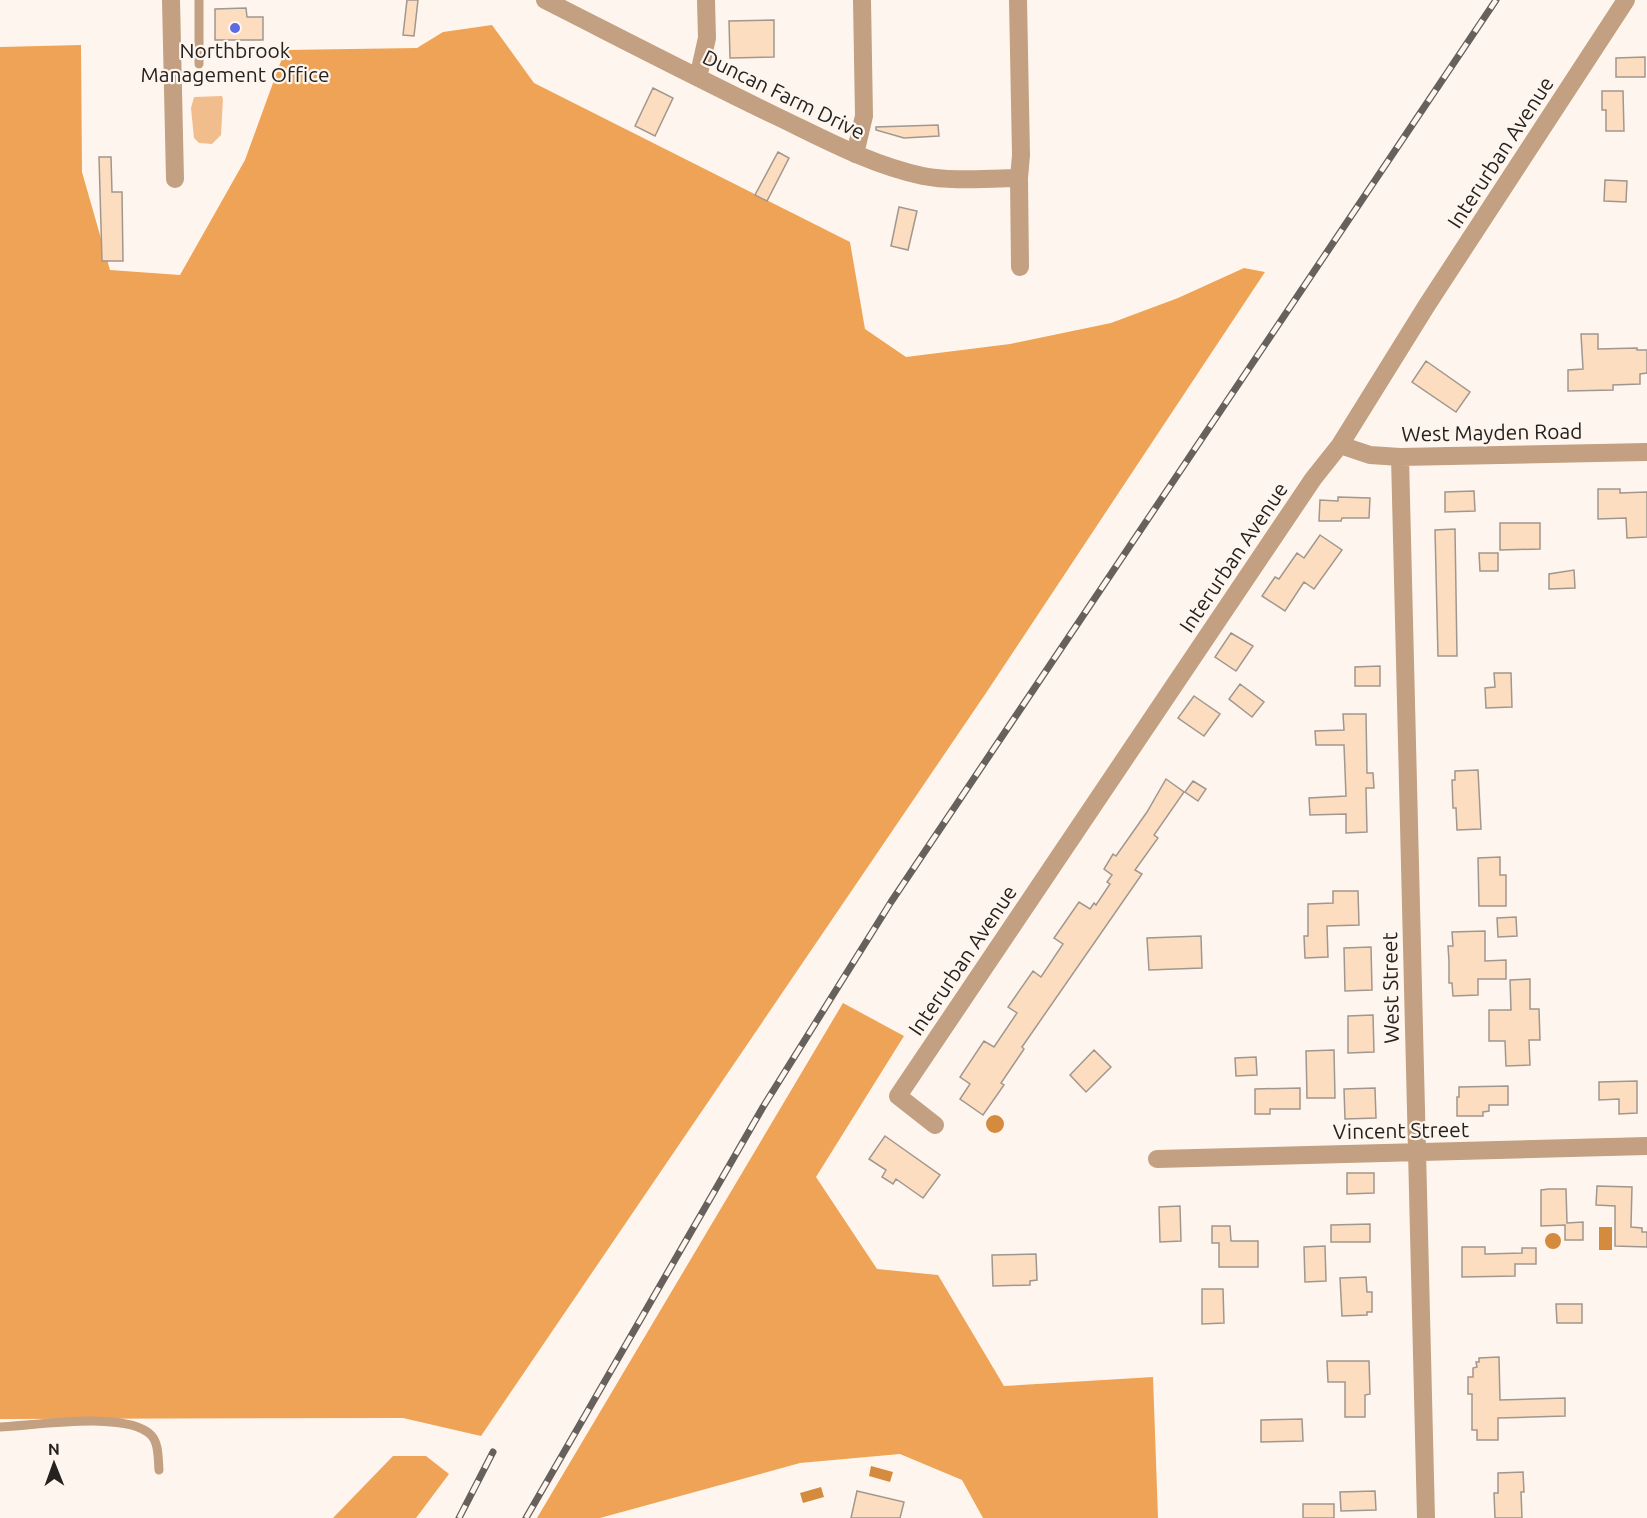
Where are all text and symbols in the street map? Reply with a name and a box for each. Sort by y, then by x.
marker: Northbrook Management Office [228,21,242,35]
place label: Northbrook Management Office [141,38,329,86]
street label: Duncan Farm Drive [699,44,869,144]
street label: Interurban Avenue [1442,72,1558,232]
street label: West Mayden Road [1401,418,1583,446]
street label: Interurban Avenue [1174,477,1292,637]
street label: Interurban Avenue [903,880,1021,1040]
street label: West Street [1377,932,1403,1044]
street label: Vincent Street [1333,1117,1469,1143]
north arrow [24,1434,84,1494]
text: N [48,1440,60,1458]

